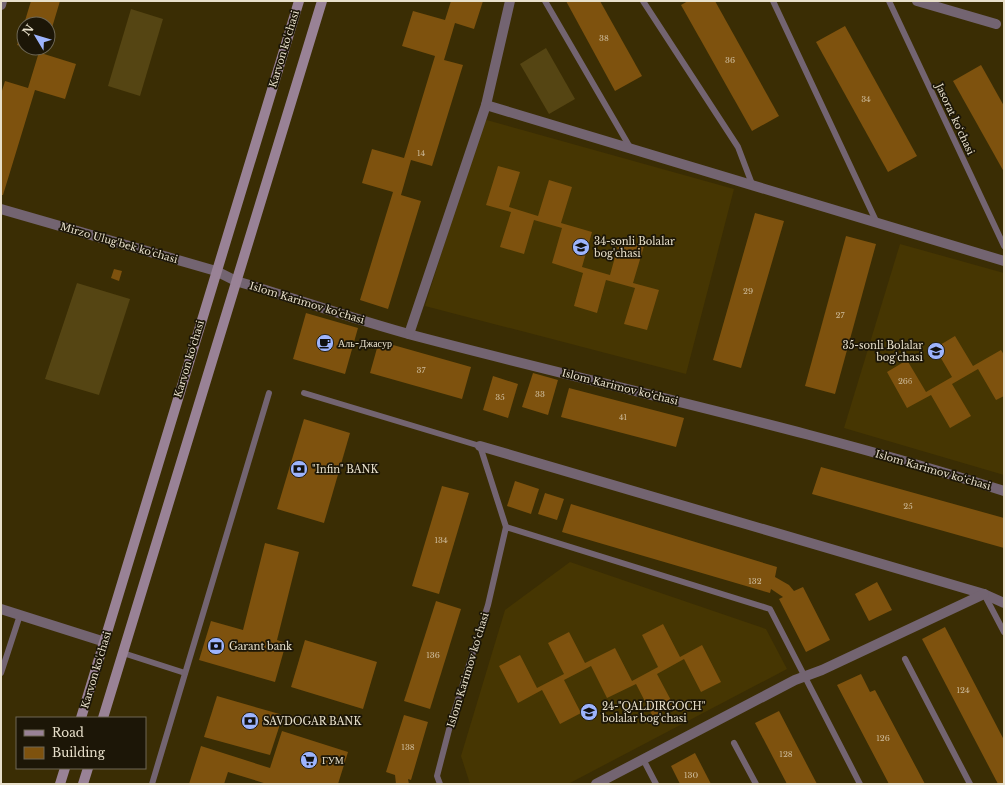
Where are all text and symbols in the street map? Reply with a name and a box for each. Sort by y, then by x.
street label: Karvon ko'chasi [266,8,302,89]
north arrow [16,16,56,56]
text: N [19,21,37,38]
house number: 38 [599,33,609,43]
house number: 36 [725,55,735,65]
street label: Jasorat ko‘chasi [932,79,978,157]
house number: 34 [861,94,871,104]
house number: 14 [417,148,425,158]
street label: Mirzo Ulug'bek ko'chasi [59,220,180,266]
place label: 34-sonli Bolalar bog'chasi [593,235,675,260]
school or university icon: 34-sonli Bolalar bog'chasi [571,237,591,257]
street label: Islom Karimov ko‘chasi [248,279,367,327]
house number: 29 [743,286,753,296]
house number: 27 [836,310,845,320]
street label: Karvon ko'chasi [171,318,207,399]
cafe icon: Аль-Джасур [315,333,335,353]
place label: Аль-Джасур [338,337,392,350]
place label: 35-sonli Bolalar bog'chasi [842,339,924,364]
school or university icon: 35-sonli Bolalar bog'chasi [926,341,946,361]
house number: 37 [417,365,426,375]
street label: Islom Karimov ko‘chasi [560,366,680,408]
house number: 26б [898,376,912,386]
house number: 33 [535,389,545,399]
house number: 35 [495,392,505,402]
house number: 41 [619,412,628,422]
street label: Islom Karimov ko‘chasi [874,447,993,493]
bank icon: "Infin" BANK [289,459,309,479]
place label: "Infin" BANK [312,463,379,476]
house number: 25 [903,501,913,511]
house number: 134 [434,535,448,545]
house number: 132 [748,576,762,586]
street label: Islom Karimov ko‘chasi [444,610,492,729]
street label: Karvon ko'chasi [78,629,114,710]
bank icon: Garant bank [206,636,226,656]
place label: Garant bank [229,640,293,653]
house number: 136 [426,650,440,660]
house number: 124 [956,685,970,695]
place label: 24-"QALDIRGOCH" bolalar bog'chasi [601,700,706,725]
school or university icon: 24-"QALDIRGOCH" bolalar bog'chasi [579,702,599,722]
bank icon: SAVDOGAR BANK [240,711,260,731]
place label: SAVDOGAR BANK [263,715,361,728]
legend [16,717,146,769]
text: Road [52,725,84,740]
house number: 126 [876,733,890,743]
house number: 138 [401,742,415,752]
text: Building [52,745,106,760]
house number: 128 [779,749,793,759]
supermarket icon: ГУМ [299,750,319,770]
place label: ГУМ [322,754,344,767]
house number: 130 [684,770,698,780]

